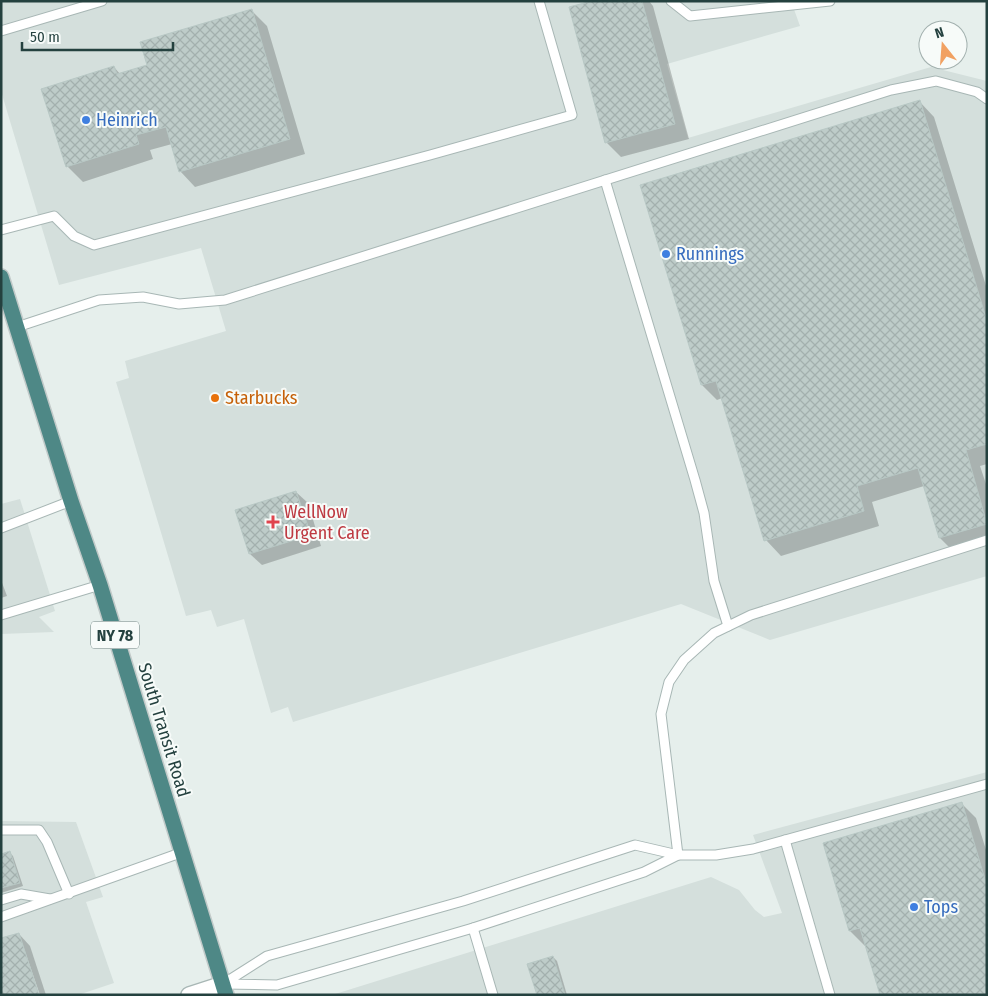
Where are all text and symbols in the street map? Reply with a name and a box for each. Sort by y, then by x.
scale bar [22,20,174,52]
north arrow [918,20,968,70]
text: N [933,24,946,42]
text: 50 m [30,28,60,46]
place label: Heinrich [96,109,158,131]
marker: Heinrich [80,114,92,126]
place label: Runnings [676,243,745,265]
marker: Runnings [660,248,672,260]
place label: Starbucks [225,387,298,409]
marker: Starbucks [209,392,221,404]
place label: WellNow Urgent Care [284,501,370,544]
marker: WellNow Urgent Care [266,515,280,529]
road number: NY 78 [91,622,139,648]
street label: South Transit Road [133,660,195,800]
place label: Tops [924,896,958,918]
marker: Tops [908,901,920,913]

